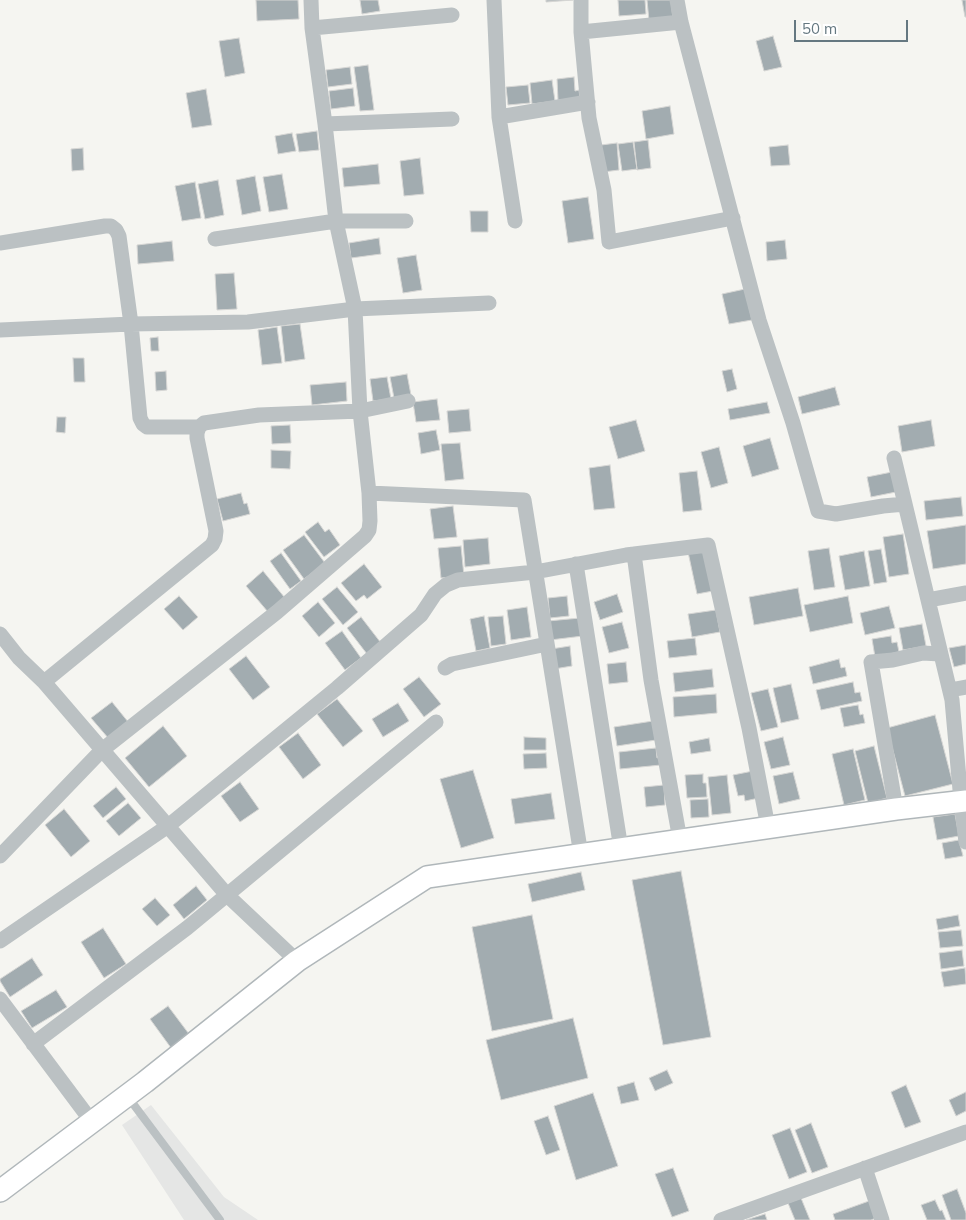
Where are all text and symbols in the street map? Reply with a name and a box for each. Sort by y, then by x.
scale bar [796,10,910,42]
text: 50 m [802,19,837,38]

